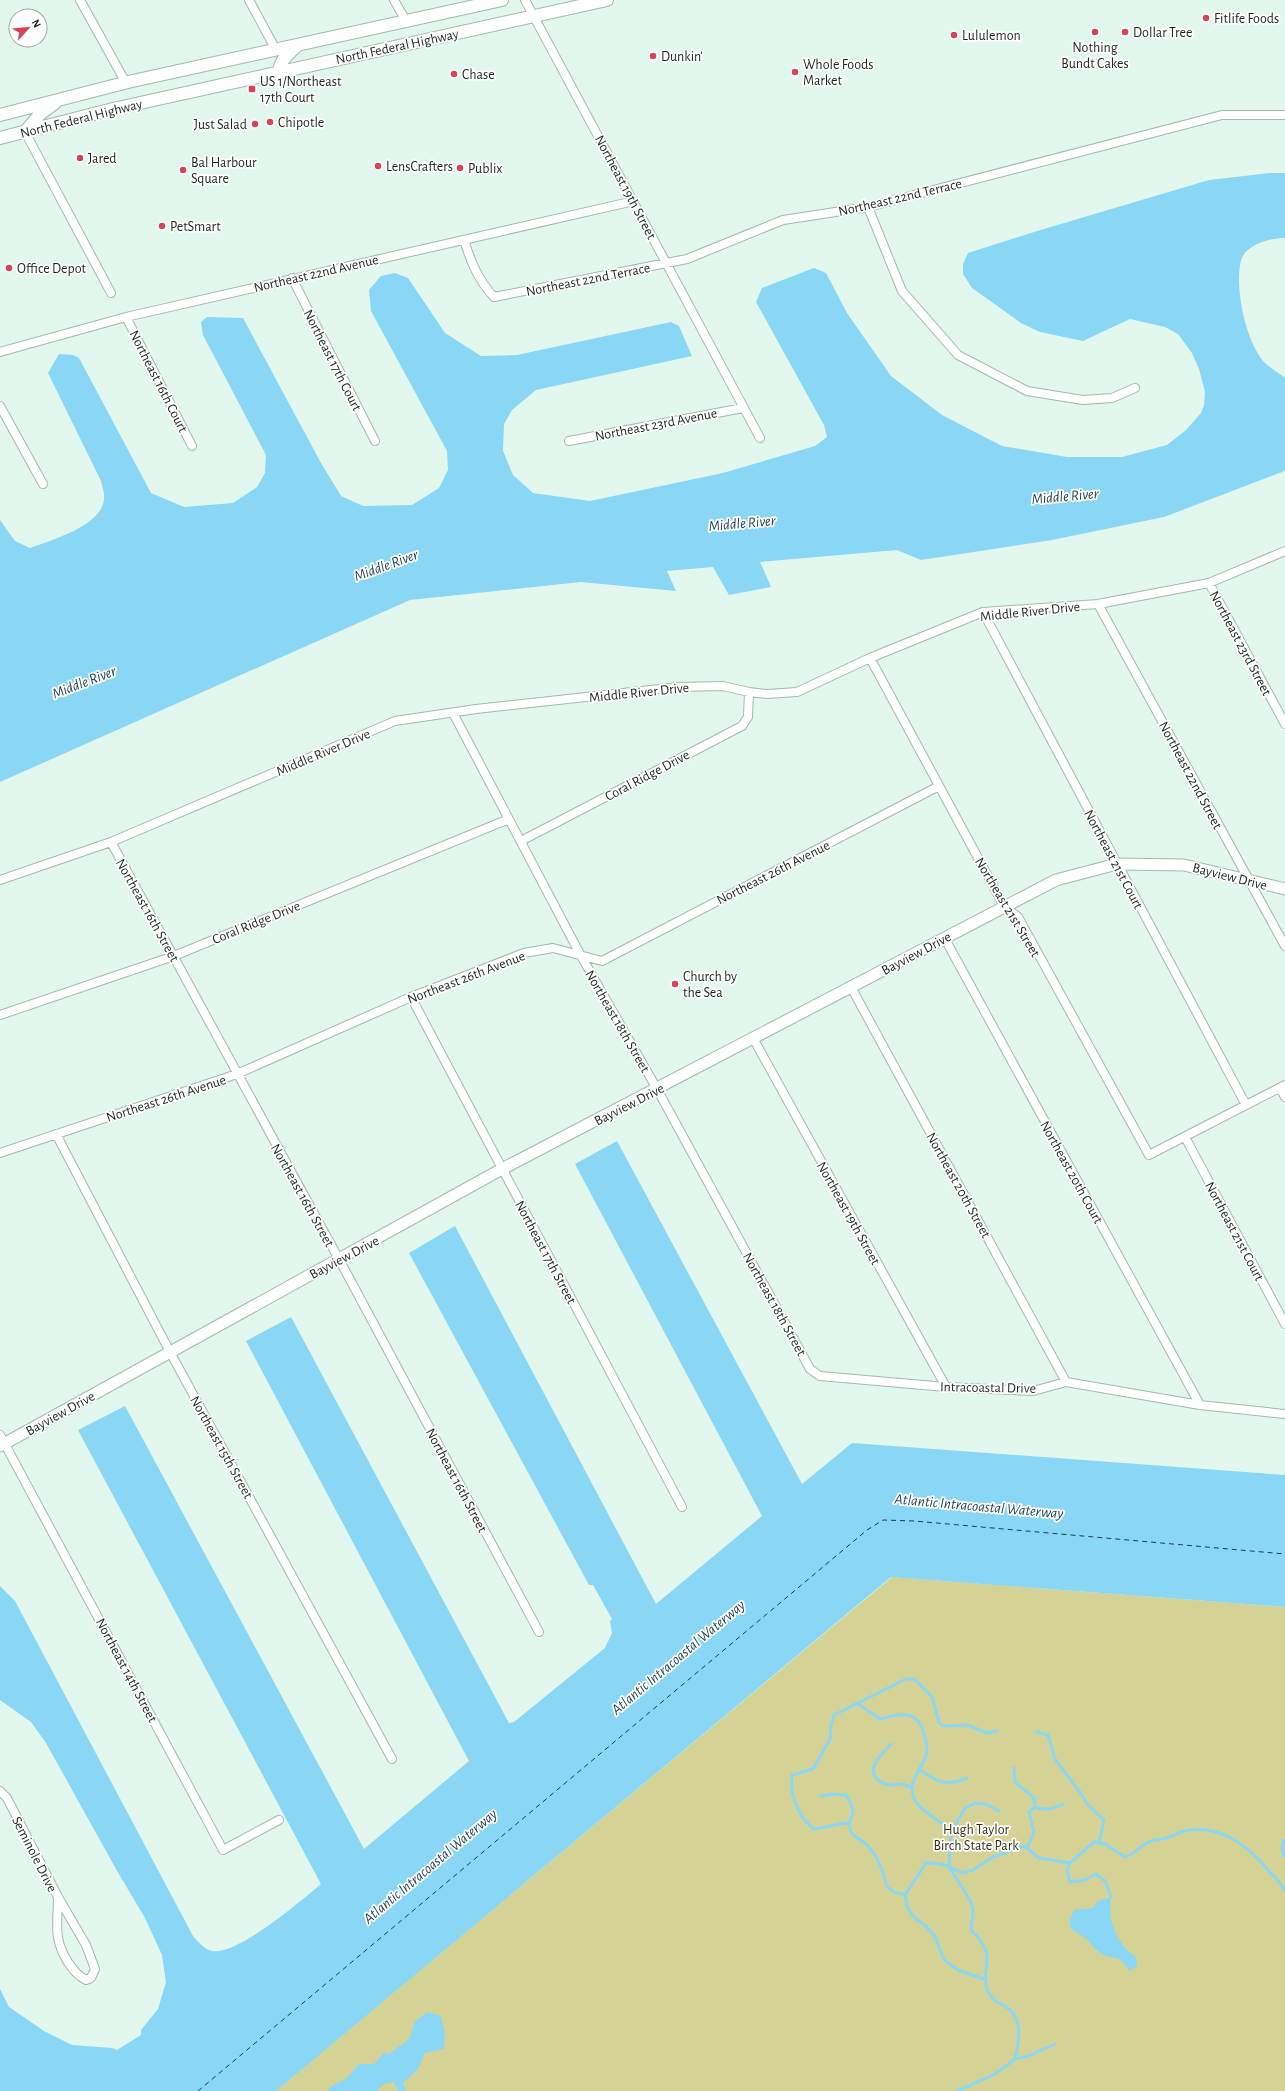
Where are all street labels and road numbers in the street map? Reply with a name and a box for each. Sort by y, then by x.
street label: North Federal Highway [335,27,460,67]
street label: North Federal Highway [19,97,144,141]
street label: Northeast 19th Street [592,133,659,242]
street label: Northeast 22nd Terrace [837,177,963,219]
street label: Northeast 22nd Avenue [253,253,380,295]
street label: Northeast 22nd Terrace [525,261,652,299]
street label: Northeast 17th Court [301,307,364,414]
street label: Northeast 16th Court [126,328,190,435]
street label: Northeast 23rd Avenue [594,406,718,444]
street label: Northeast 23rd Street [1207,589,1274,699]
street label: Middle River Drive [979,600,1081,624]
street label: Middle River Drive [588,681,690,705]
street label: Northeast 22nd Street [1156,719,1225,832]
street label: Middle River Drive [274,727,372,779]
street label: Coral Ridge Drive [603,748,692,804]
street label: Northeast 21st Court [1081,808,1145,912]
street label: Northeast 26th Avenue [715,838,832,907]
street label: Northeast 21st Street [972,855,1043,960]
street label: Northeast 16th Street [113,857,182,965]
street label: Bayview Drive [1191,861,1269,893]
street label: Coral Ridge Drive [210,899,302,947]
street label: Bayview Drive [879,930,953,978]
street label: Northeast 26th Avenue [406,949,527,1007]
street label: Northeast 18th Street [582,968,652,1076]
street label: Northeast 26th Avenue [105,1073,228,1125]
street label: Bayview Drive [592,1081,667,1128]
street label: Northeast 20th Court [1037,1119,1105,1227]
street label: Northeast 20th Street [923,1131,993,1241]
street label: Northeast 16th Street [268,1142,337,1250]
street label: Northeast 19th Street [814,1160,883,1268]
street label: Northeast 21st Court [1202,1180,1266,1284]
street label: Northeast 17th Street [512,1198,579,1307]
street label: Bayview Drive [307,1234,381,1282]
street label: Northeast 18th Street [740,1251,809,1359]
street label: Intracoastal Drive [940,1380,1036,1396]
street label: Bayview Drive [24,1389,97,1439]
street label: Northeast 15th Street [187,1394,255,1502]
street label: Northeast 16th Street [423,1426,490,1535]
street label: Northeast 14th Street [93,1616,160,1725]
street label: Seminole Drive [9,1814,59,1895]

